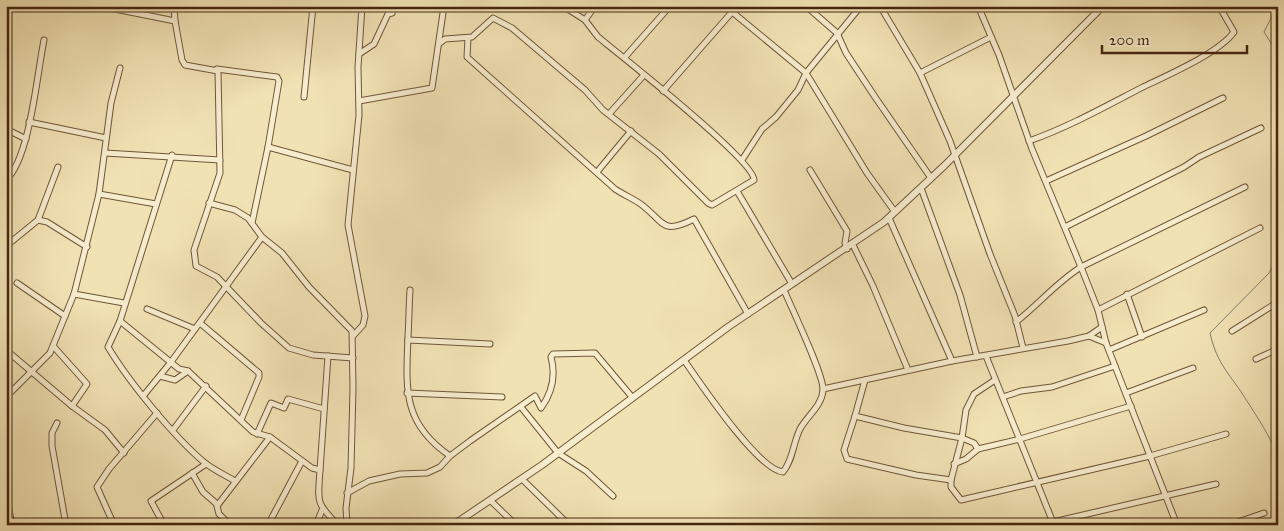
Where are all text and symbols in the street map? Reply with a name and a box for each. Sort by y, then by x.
scale bar [1102,22,1246,54]
text: 200 m [1109,31,1150,49]

